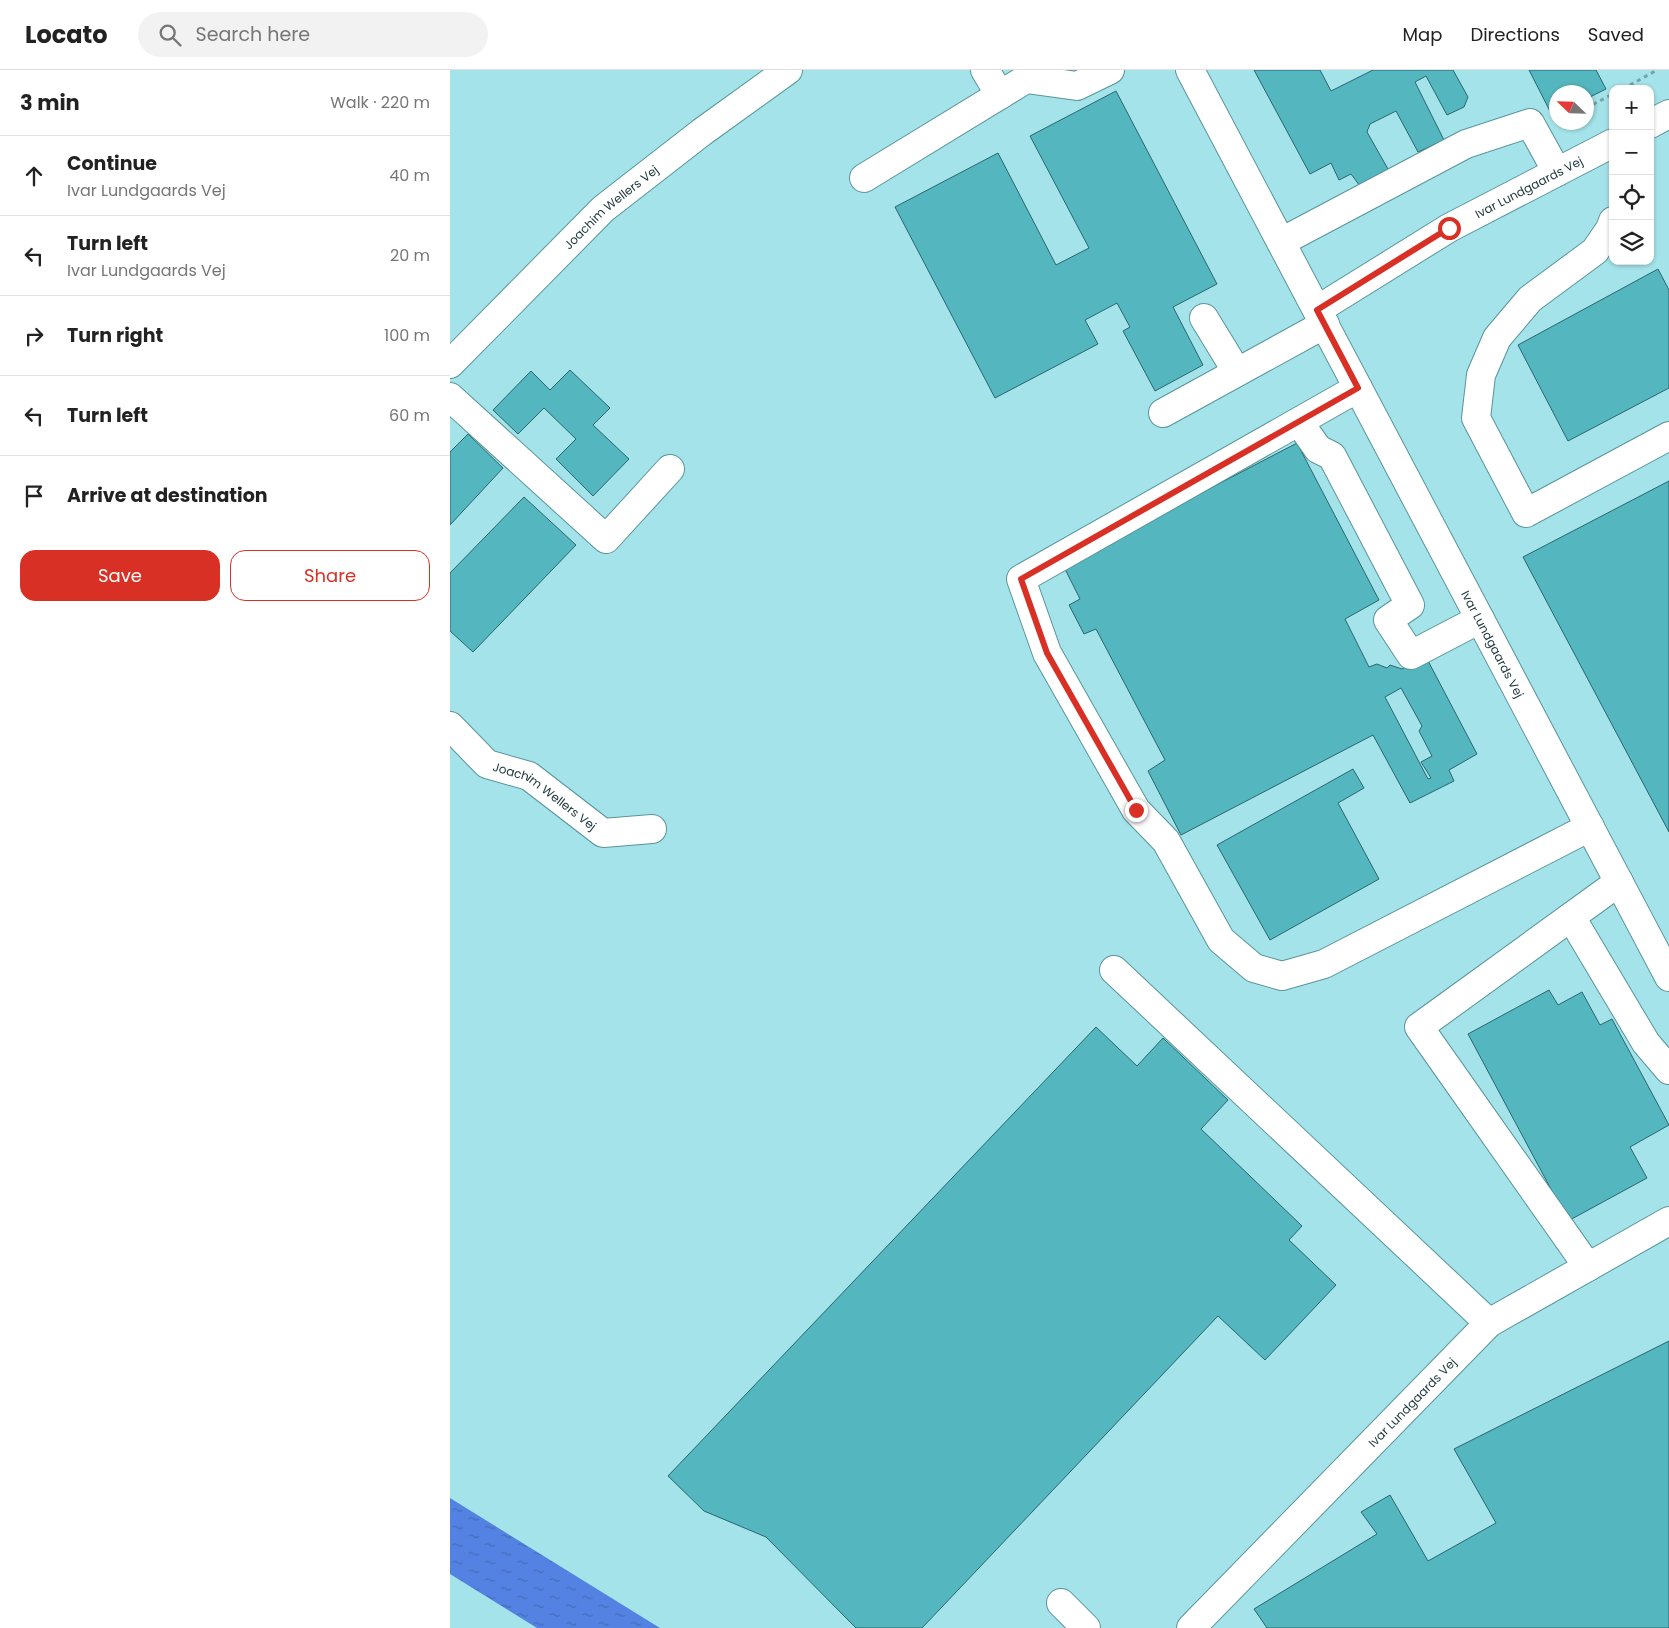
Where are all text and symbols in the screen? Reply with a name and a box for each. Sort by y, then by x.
search box [138,12,488,57]
text: Locato [25,18,108,51]
icon: search [156,21,184,49]
text: Search here [196,21,310,48]
text: Map [1403,22,1442,47]
text: Directions [1470,22,1560,47]
text: Saved [1588,22,1644,47]
north arrow [1549,85,1594,130]
map controls [1609,85,1654,265]
button: + [1609,85,1654,130]
text: 3 min [20,88,80,117]
text: Walk · 220 m [330,91,430,114]
button: − [1609,130,1654,175]
text: Continue [67,150,157,177]
street label: Ivar Lundgaards Vej [1472,152,1585,222]
street label: Joachim Wellers Vej [560,161,662,253]
icon: ahead [20,162,48,190]
text: 40 m [389,164,430,187]
button: locate [1609,175,1654,220]
text: Ivar Lundgaards Vej [67,179,226,202]
route start [1438,217,1461,240]
button: layers [1609,220,1654,265]
text: Turn left [67,230,148,257]
icon: left [20,242,48,270]
text: 20 m [390,244,430,267]
text: Ivar Lundgaards Vej [67,259,226,282]
icon: right [20,322,48,350]
text: Turn right [67,322,163,349]
text: 100 m [384,324,430,347]
icon: left [20,402,48,430]
text: Turn left [67,402,148,429]
text: 60 m [389,404,430,427]
icon: arrive [20,482,48,510]
text: Arrive at destination [67,482,268,509]
button: Save [20,550,220,601]
button: Share [230,550,430,601]
street label: Ivar Lundgaards Vej [1458,587,1528,701]
street label: Joachim Wellers Vej [491,758,600,834]
route end [1125,799,1148,822]
street label: Ivar Lundgaards Vej [1364,1353,1460,1451]

